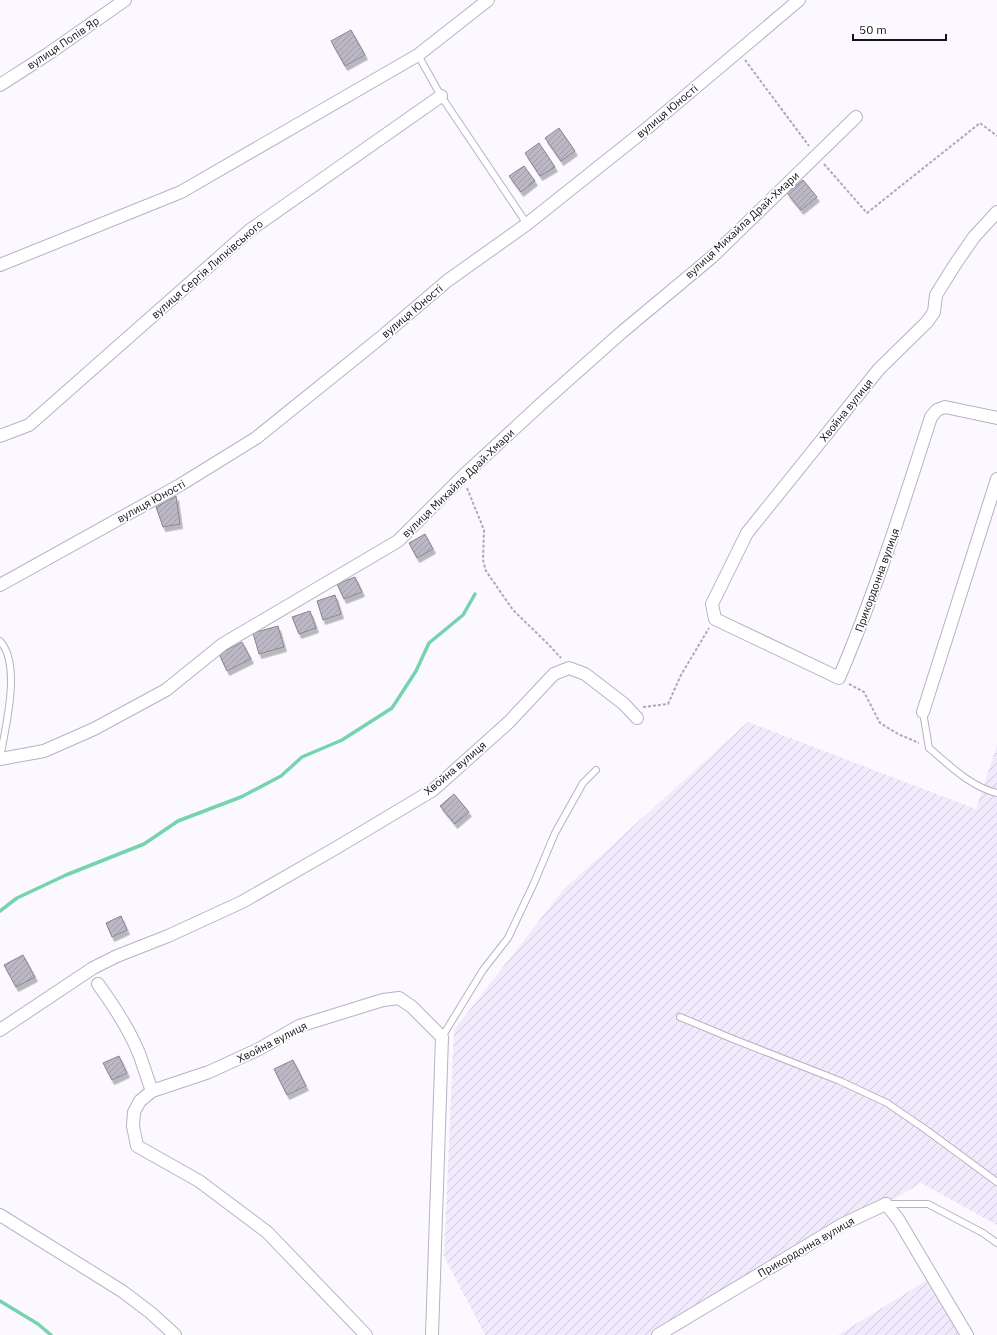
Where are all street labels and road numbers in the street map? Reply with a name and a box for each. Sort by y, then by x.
street label: вулиця Попів Яр [24,14,102,72]
street label: вулиця Юності [633,81,701,141]
street label: вулиця Михайла Драй-Хмари [682,168,802,282]
street label: вулиця Сергія Липківського [148,217,266,321]
street label: вулиця Юності [378,281,446,341]
street label: Хвойна вулиця [816,376,876,444]
street label: вулиця Михайла Драй-Хмари [399,426,517,540]
street label: вулиця Юності [114,476,188,526]
street label: Прикордонна вулиця [852,526,902,634]
street label: Хвойна вулиця [421,738,489,798]
street label: Хвойна вулиця [235,1018,309,1066]
street label: Прикордонна вулиця [755,1214,857,1280]

